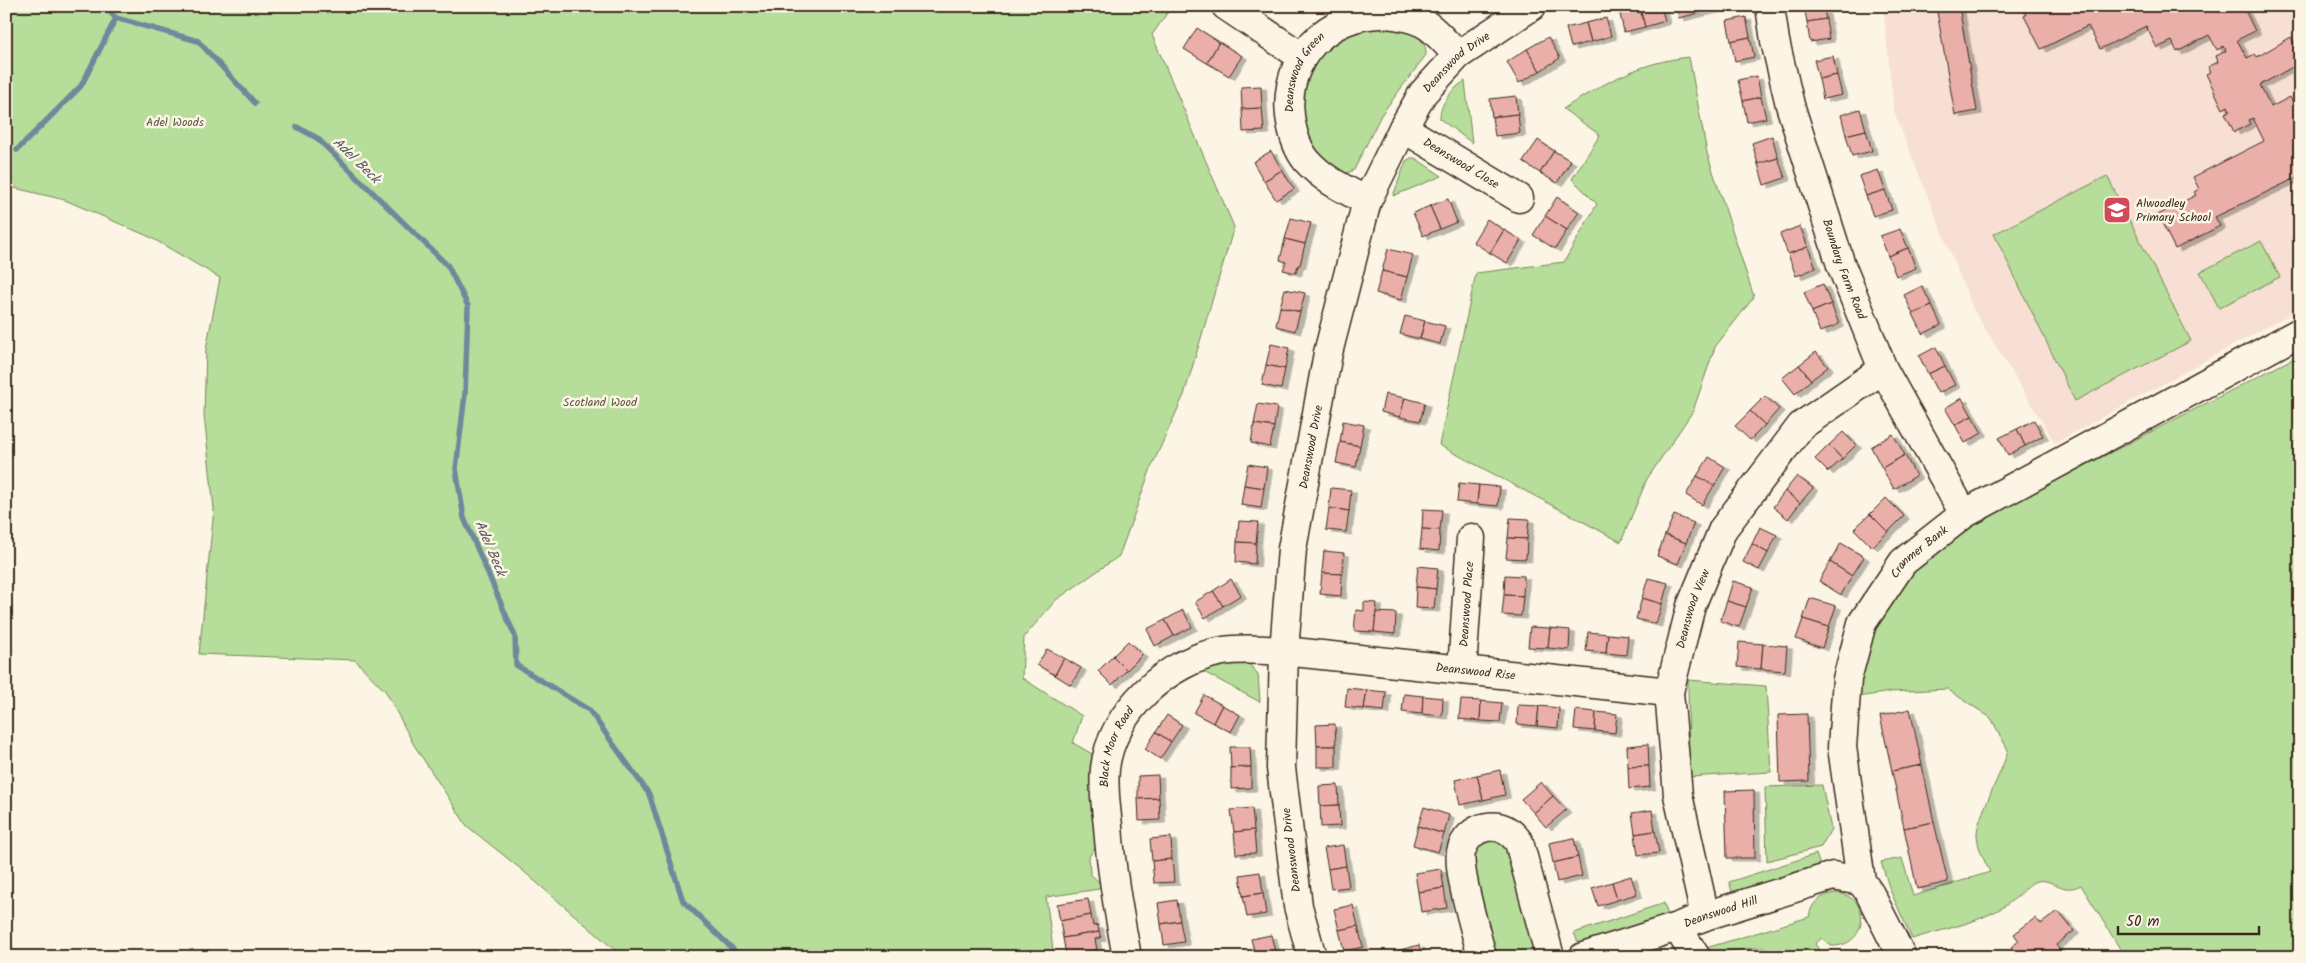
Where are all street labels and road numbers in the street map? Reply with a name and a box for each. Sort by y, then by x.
street label: Deanswood Green [1280,27,1329,113]
street label: Deanswood Drive [1419,27,1495,97]
street label: Deanswood Close [1419,133,1503,194]
street label: Boundary Farm Road [1817,217,1871,323]
street label: Deanswood Drive [1294,403,1328,491]
street label: Cranmer Bank [1886,521,1952,582]
street label: Deanswood Place [1455,560,1479,648]
street label: Deanswood View [1671,565,1716,651]
street label: Deanswood Rise [1435,658,1517,686]
street label: Black Moor Road [1095,702,1140,787]
street label: Deanswood Drive [1277,806,1306,893]
street label: Deanswood Hill [1681,891,1760,933]

